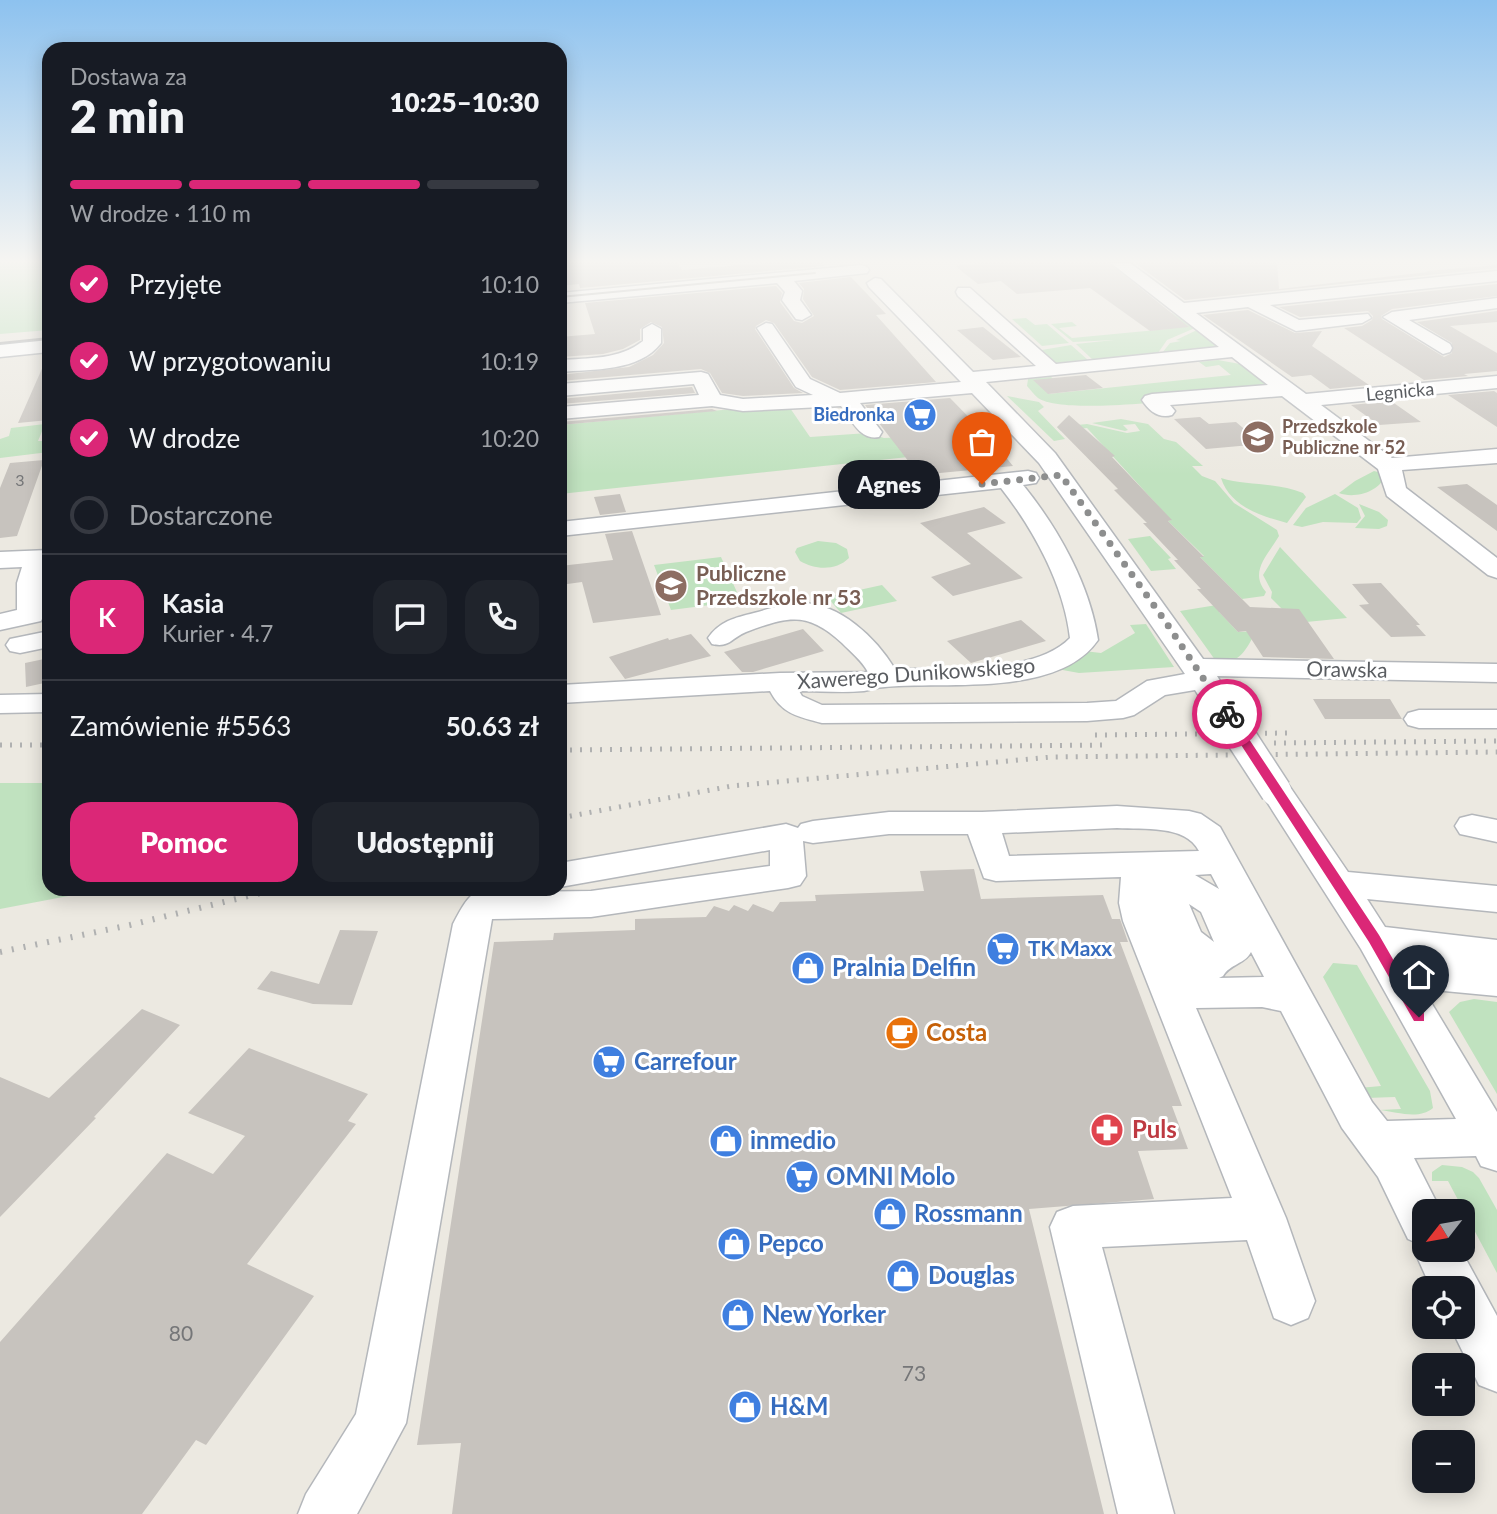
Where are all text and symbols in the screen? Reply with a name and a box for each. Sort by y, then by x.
text: Dostawa za [70,62,187,90]
text: 10:25–10:30 [389,86,539,118]
text: 2 min [70,88,185,143]
text: W drodze · 110 m [70,199,251,227]
icon: check [70,265,108,303]
text: Przyjęte [129,268,222,300]
text: 10:10 [480,270,539,298]
icon: check [70,342,108,380]
text: W przygotowaniu [129,345,331,377]
text: 10:19 [480,347,539,375]
street label: Legnicka [1365,377,1435,405]
supermarket icon: Biedronka [901,396,939,434]
place label: Biedronka [813,403,895,425]
pin [952,412,1012,484]
place label: Przedszkole Publiczne nr 52 [1282,415,1405,458]
school or university icon: Przedszkole Publiczne nr 52 [1239,418,1277,456]
icon: check [70,419,108,457]
text: W drodze [129,422,240,454]
icon: bag [963,423,1001,461]
text: 10:20 [480,424,539,452]
callout: Agnes [838,460,940,508]
house number: 3 [15,470,25,489]
text: Agnes [857,470,921,498]
text: Dostarczone [129,499,273,531]
place label: Publiczne Przedszkole nr 53 [696,560,861,609]
school or university icon: Publiczne Przedszkole nr 53 [652,567,690,605]
button: chat [373,580,447,654]
button: phone [465,580,539,654]
text: Kasia [162,587,224,619]
text: K [98,601,116,633]
text: Kurier · 4.7 [162,619,273,647]
street label: Xawerego Dunikowskiego [796,652,1036,693]
street label: Orawska [1306,655,1388,682]
courier [1192,679,1262,749]
icon: bike [1208,695,1246,733]
text: Zamówienie #5563 [70,710,291,742]
text: 50.63 zł [446,710,539,742]
button: Pomoc [70,802,298,882]
button: Udostępnij [312,802,539,882]
supermarket icon: TK Maxx [984,930,1022,968]
place label: TK Maxx [1028,935,1112,960]
pin [1389,945,1449,1017]
shop icon: Pralnia Delfin [789,949,827,987]
place label: Pralnia Delfin [832,952,976,981]
icon: home [1400,956,1438,994]
cafe icon: Costa [883,1014,921,1052]
place label: Costa [926,1017,987,1046]
supermarket icon: Carrefour [590,1043,628,1081]
place label: Carrefour [634,1046,737,1075]
pharmacy icon: Puls [1088,1111,1126,1149]
place label: Puls [1132,1114,1177,1143]
shop icon: inmedio [707,1122,745,1160]
place label: inmedio [750,1125,836,1154]
supermarket icon: OMNI Molo [783,1158,821,1196]
place label: OMNI Molo [826,1161,955,1190]
shop icon: Rossmann [871,1195,909,1233]
place label: Rossmann [914,1198,1023,1227]
north arrow [1412,1199,1475,1262]
map controls [1412,1199,1475,1493]
shop icon: Pepco [715,1225,753,1263]
place label: Pepco [758,1228,824,1257]
shop icon: Douglas [884,1257,922,1295]
place label: Douglas [928,1260,1015,1289]
button: locate [1412,1276,1475,1339]
shop icon: New Yorker [719,1296,757,1334]
place label: New Yorker [762,1299,886,1328]
house number: 80 [169,1320,193,1345]
button: + [1412,1353,1475,1416]
house number: 73 [902,1360,926,1385]
shop icon: H&M [726,1388,764,1426]
place label: H&M [770,1391,829,1420]
button: − [1412,1430,1475,1493]

